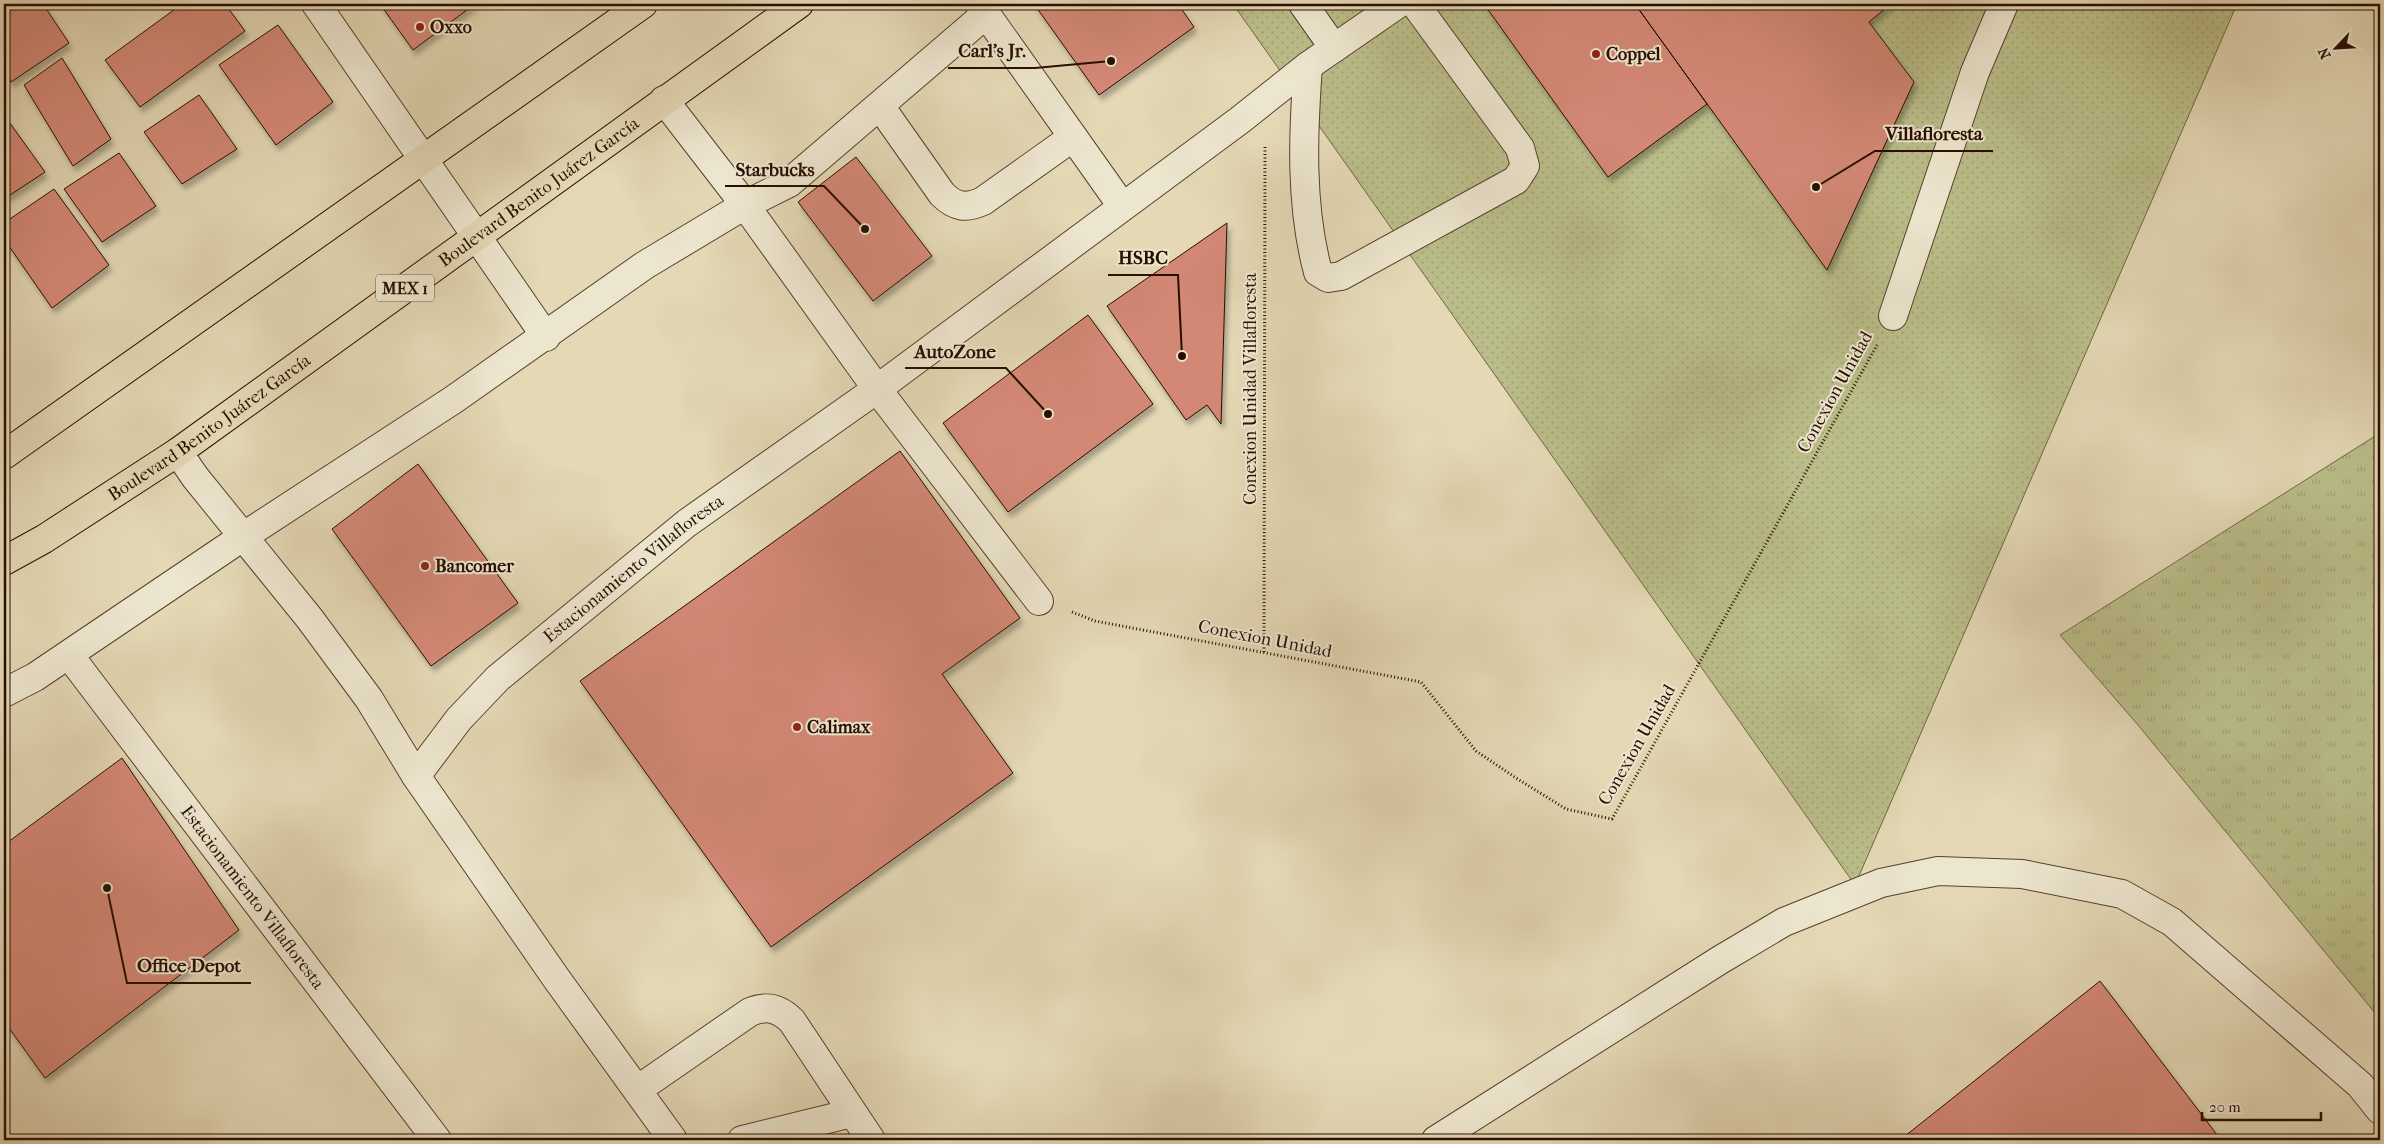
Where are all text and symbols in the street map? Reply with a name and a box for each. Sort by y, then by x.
place label: Oxxo [430,17,472,38]
marker: Oxxo [414,21,426,33]
north arrow [2312,22,2362,72]
callout: Carl's Jr. [948,34,1035,68]
text: Carl's Jr. [958,40,1026,62]
place label: Coppel [1606,44,1662,65]
text: N [2315,45,2335,62]
marker: Coppel [1590,48,1602,60]
street label: Boulevard Benito Juárez García [434,112,643,271]
callout: Villafloresta [1875,117,1993,151]
text: Villafloresta [1884,123,1984,145]
callout: Starbucks [725,152,824,186]
text: Starbucks [735,159,815,181]
callout: HSBC [1108,241,1178,275]
text: HSBC [1118,247,1168,269]
street label: Conexion Unidad Villafloresta [1240,272,1261,505]
road number: MEX 1 [376,274,434,302]
street label: Conexion Unidad [1793,327,1877,456]
callout: AutoZone [905,334,1006,368]
text: AutoZone [913,341,996,363]
street label: Boulevard Benito Juárez García [104,349,315,505]
street label: Estacionamiento Villafloresta [539,490,728,647]
place label: Bancomer [435,556,514,577]
marker: Bancomer [419,560,431,572]
street label: Conexion Unidad [1196,616,1334,662]
street label: Conexion Unidad [1594,681,1680,809]
place label: Calimax [807,717,871,738]
marker: Calimax [791,721,803,733]
street label: Estacionamiento Villafloresta [176,801,329,994]
callout: Office Depot [127,949,251,983]
text: Office Depot [137,955,241,977]
scale bar [2202,1089,2320,1121]
text: 20 m [2209,1098,2241,1116]

